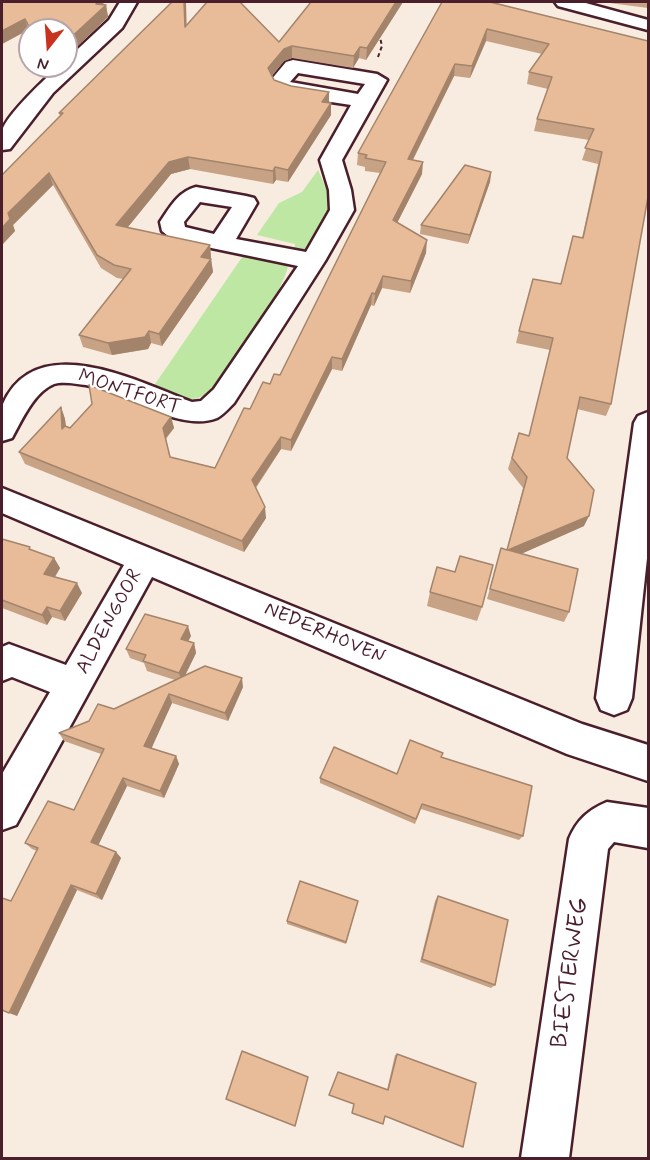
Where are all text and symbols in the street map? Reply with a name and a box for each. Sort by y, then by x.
north arrow [18,18,78,78]
text: N [35,52,51,75]
street label: MONTFORT [75,365,183,421]
street label: ALDENGOOR [71,566,149,678]
street label: NEDERHOVEN [260,598,388,670]
street label: BIESTERWEG [546,896,596,1050]

